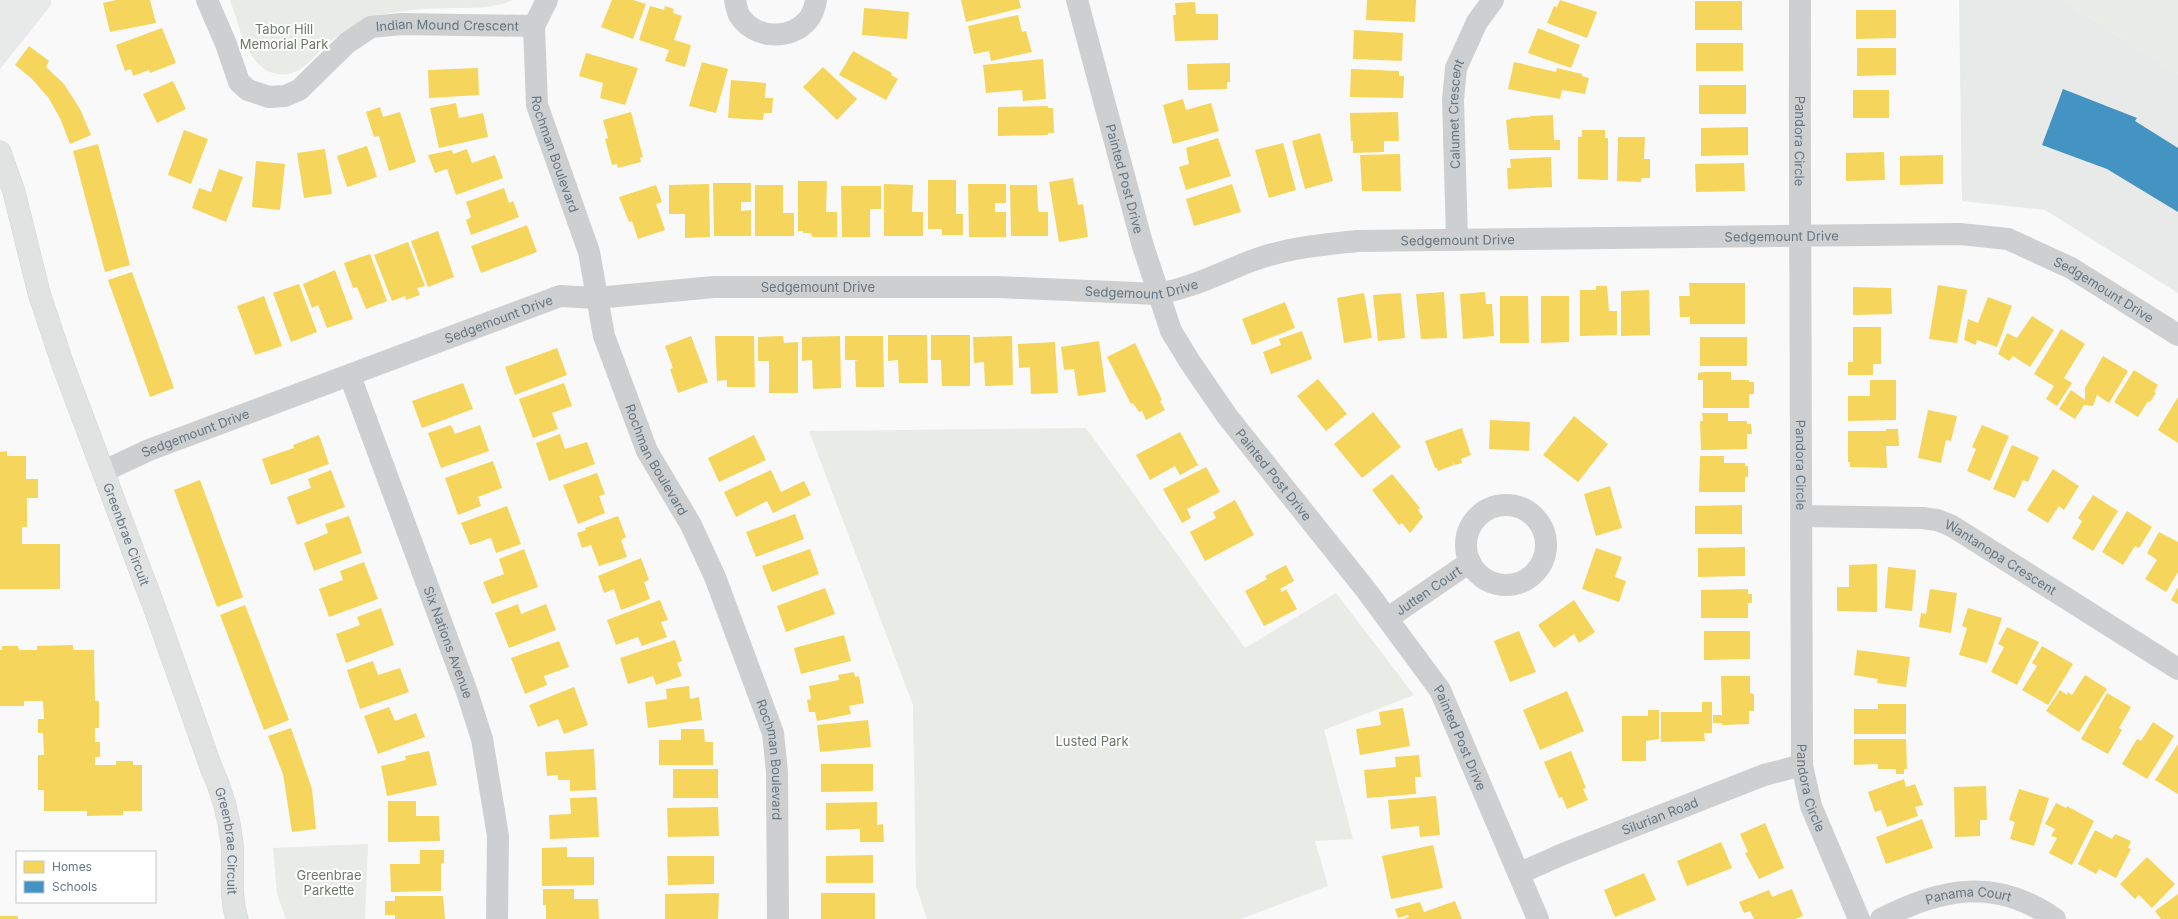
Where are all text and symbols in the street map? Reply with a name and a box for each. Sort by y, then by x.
street label: Indian Mound Crescent [375,16,519,34]
park label: Tabor Hill Memorial Park [240,21,328,52]
street label: Calumet Crescent [1445,57,1467,169]
street label: Rochman Boulevard [529,95,582,214]
street label: Pandora Circle [1792,96,1808,186]
street label: Painted Post Drive [1102,122,1147,235]
street label: Sedgemount Drive [1724,227,1839,245]
street label: Sedgemount Drive [1400,231,1515,248]
street label: Sedgemount Drive [2051,253,2157,326]
street label: Sedgemount Drive [1084,275,1200,302]
street label: Sedgemount Drive [761,279,875,295]
street label: Sedgemount Drive [442,291,555,347]
street label: Rochman Boulevard [622,402,691,518]
street label: Sedgemount Drive [139,405,252,461]
street label: Pandora Circle [1793,420,1809,510]
street label: Painted Post Drive [1232,425,1315,524]
street label: Greenbrae Circuit [100,480,153,588]
street label: Wantanopa Crescent [1943,516,2060,598]
street label: Jutten Court [1392,562,1465,619]
street label: Six Nations Avenue [421,584,477,700]
street label: Painted Post Drive [1431,682,1490,793]
street label: Rochman Boulevard [753,697,785,820]
park label: Lusted Park [1055,733,1129,749]
street label: Pandora Circle [1794,744,1829,834]
street label: Greenbrae Circuit [212,785,241,895]
street label: Silurian Road [1619,794,1700,838]
legend [16,851,156,903]
text: Homes [52,859,92,874]
park label: Greenbrae Parkette [297,867,361,898]
text: Schools [52,879,97,894]
street label: Panama Court [1923,883,2013,908]

